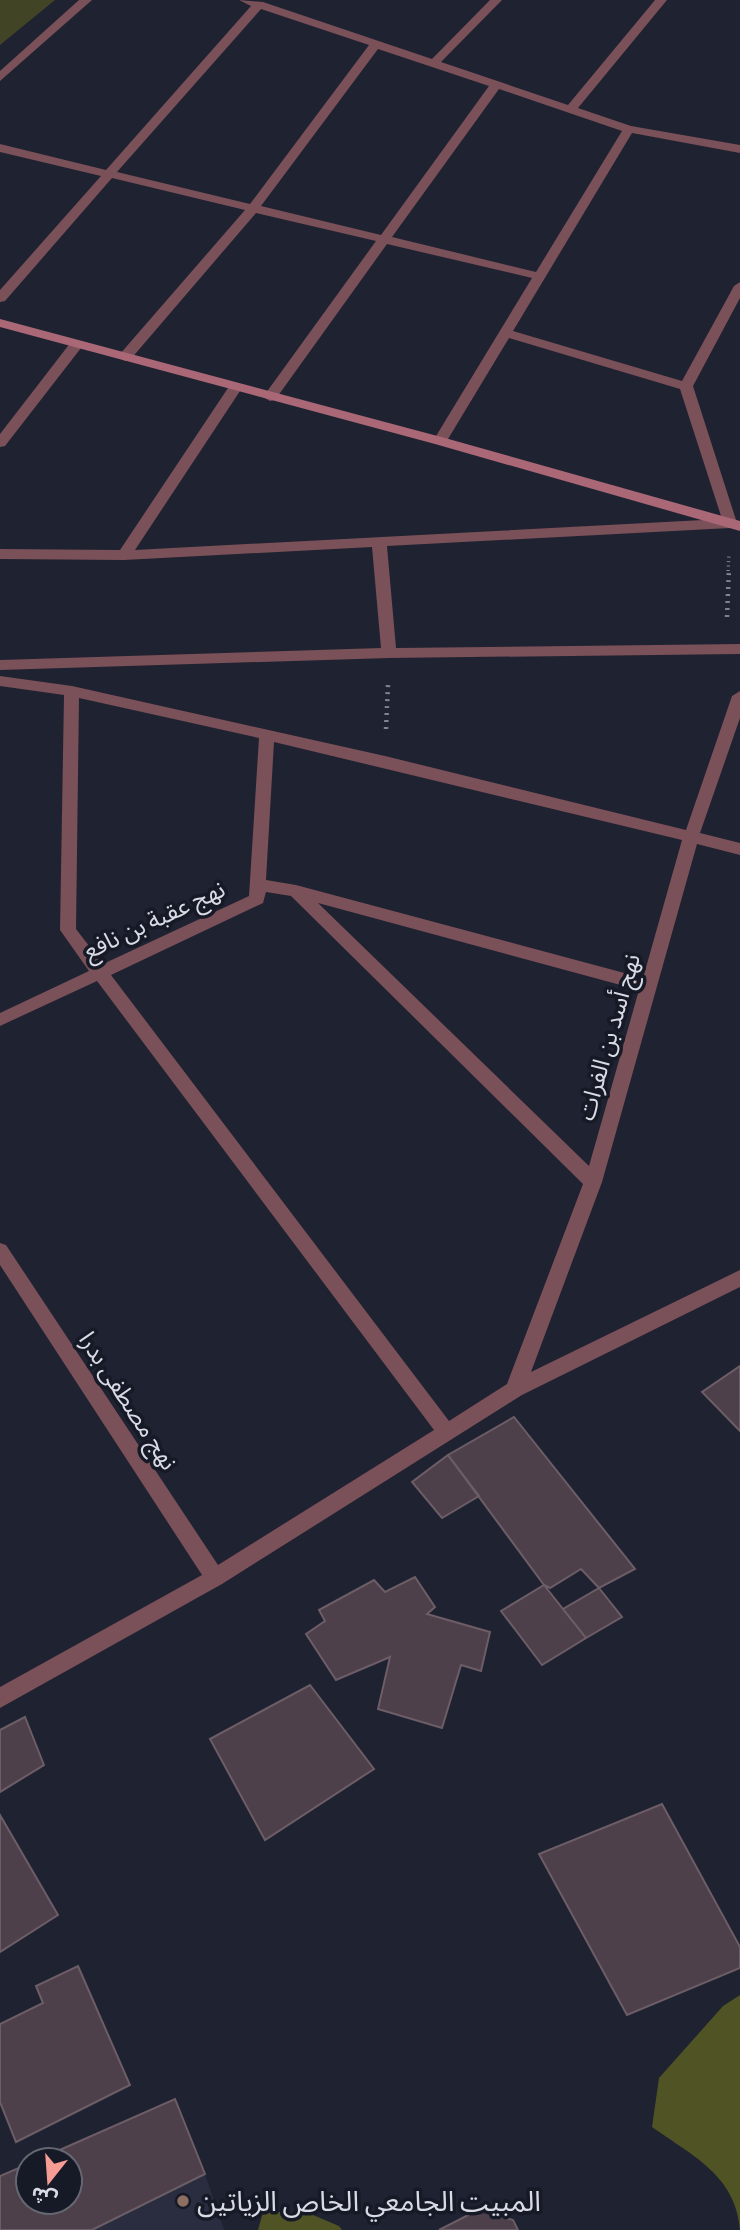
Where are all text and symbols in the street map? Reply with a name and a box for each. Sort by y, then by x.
street label: نهج عقبة بن نافع [77,871,231,968]
street label: نهج أسد بن الفرات [568,949,649,1124]
street label: نهج مصطفى بدرا [70,1325,186,1477]
north arrow [14,2146,84,2216]
text: ش [28,2181,60,2213]
place label: المبيت الجامعي الخاص الزياتين [197,2181,541,2222]
marker: المبيت الجامعي الخاص الزياتين [175,2193,191,2209]

